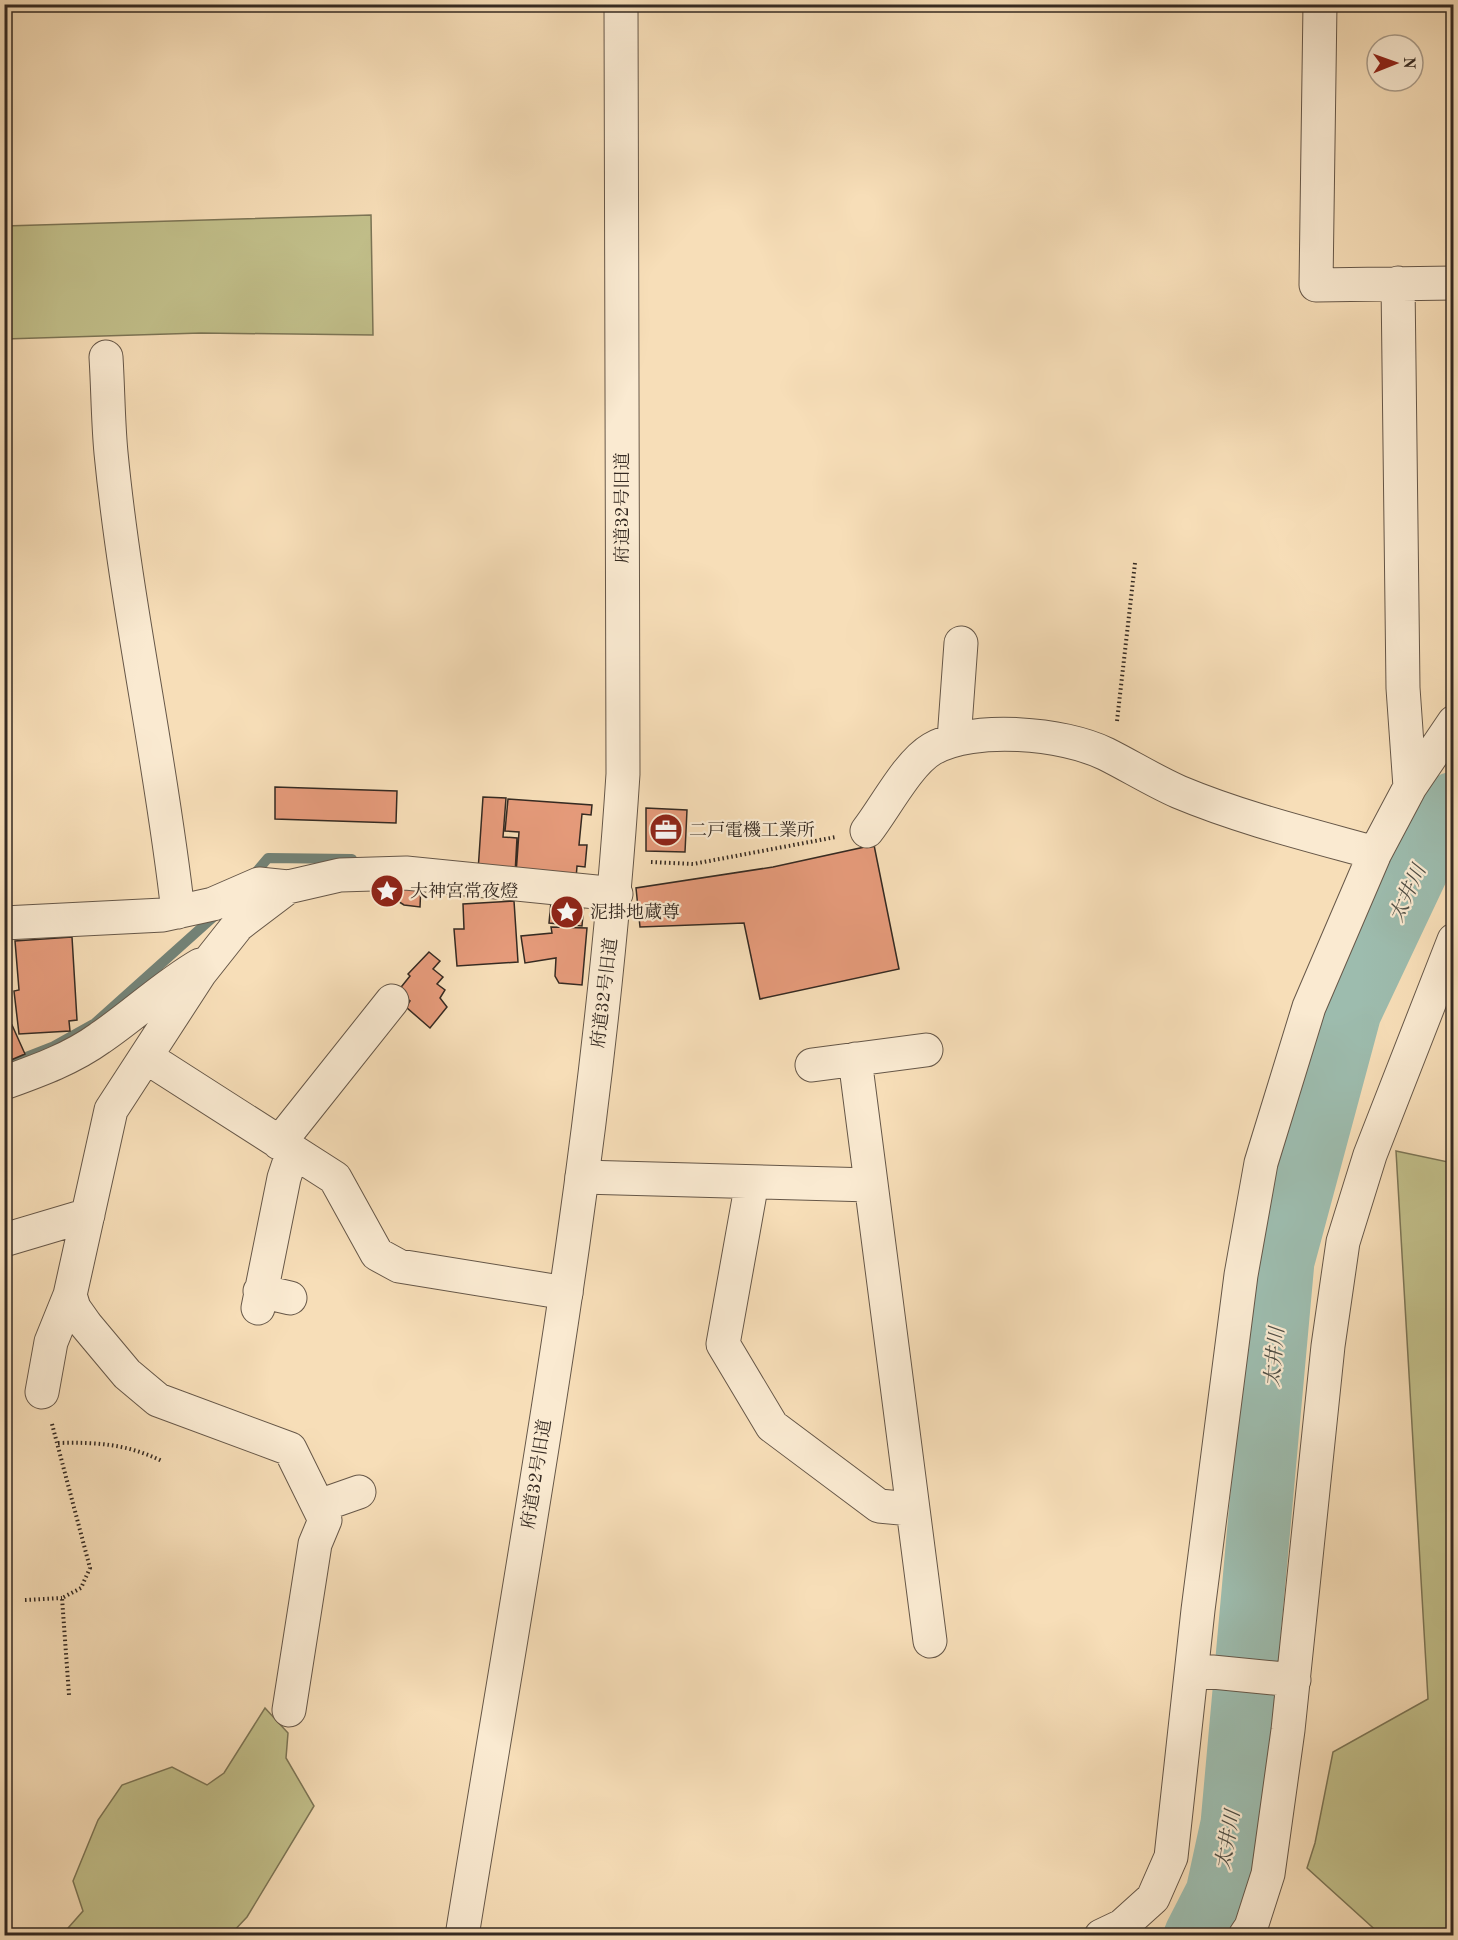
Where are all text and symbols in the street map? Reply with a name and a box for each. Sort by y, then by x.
north arrow [1365,33,1425,93]
text: N [1400,57,1416,70]
street label: 府道32号旧道 [612,453,632,563]
office icon: 二戸電機工業所 [648,812,684,848]
place label: 二戸電機工業所 [689,820,815,840]
water label: 太井川 [1385,860,1431,925]
place icon: 大神宮常夜燈 [369,873,405,909]
place label: 大神宮常夜燈 [410,881,518,901]
place icon: 泥掛地蔵尊 [549,894,585,930]
place label: 泥掛地蔵尊 [590,902,680,922]
street label: 府道32号旧道 [587,937,621,1049]
water label: 太井川 [1261,1324,1289,1388]
street label: 府道32号旧道 [517,1418,555,1530]
water label: 太井川 [1212,1807,1244,1872]

